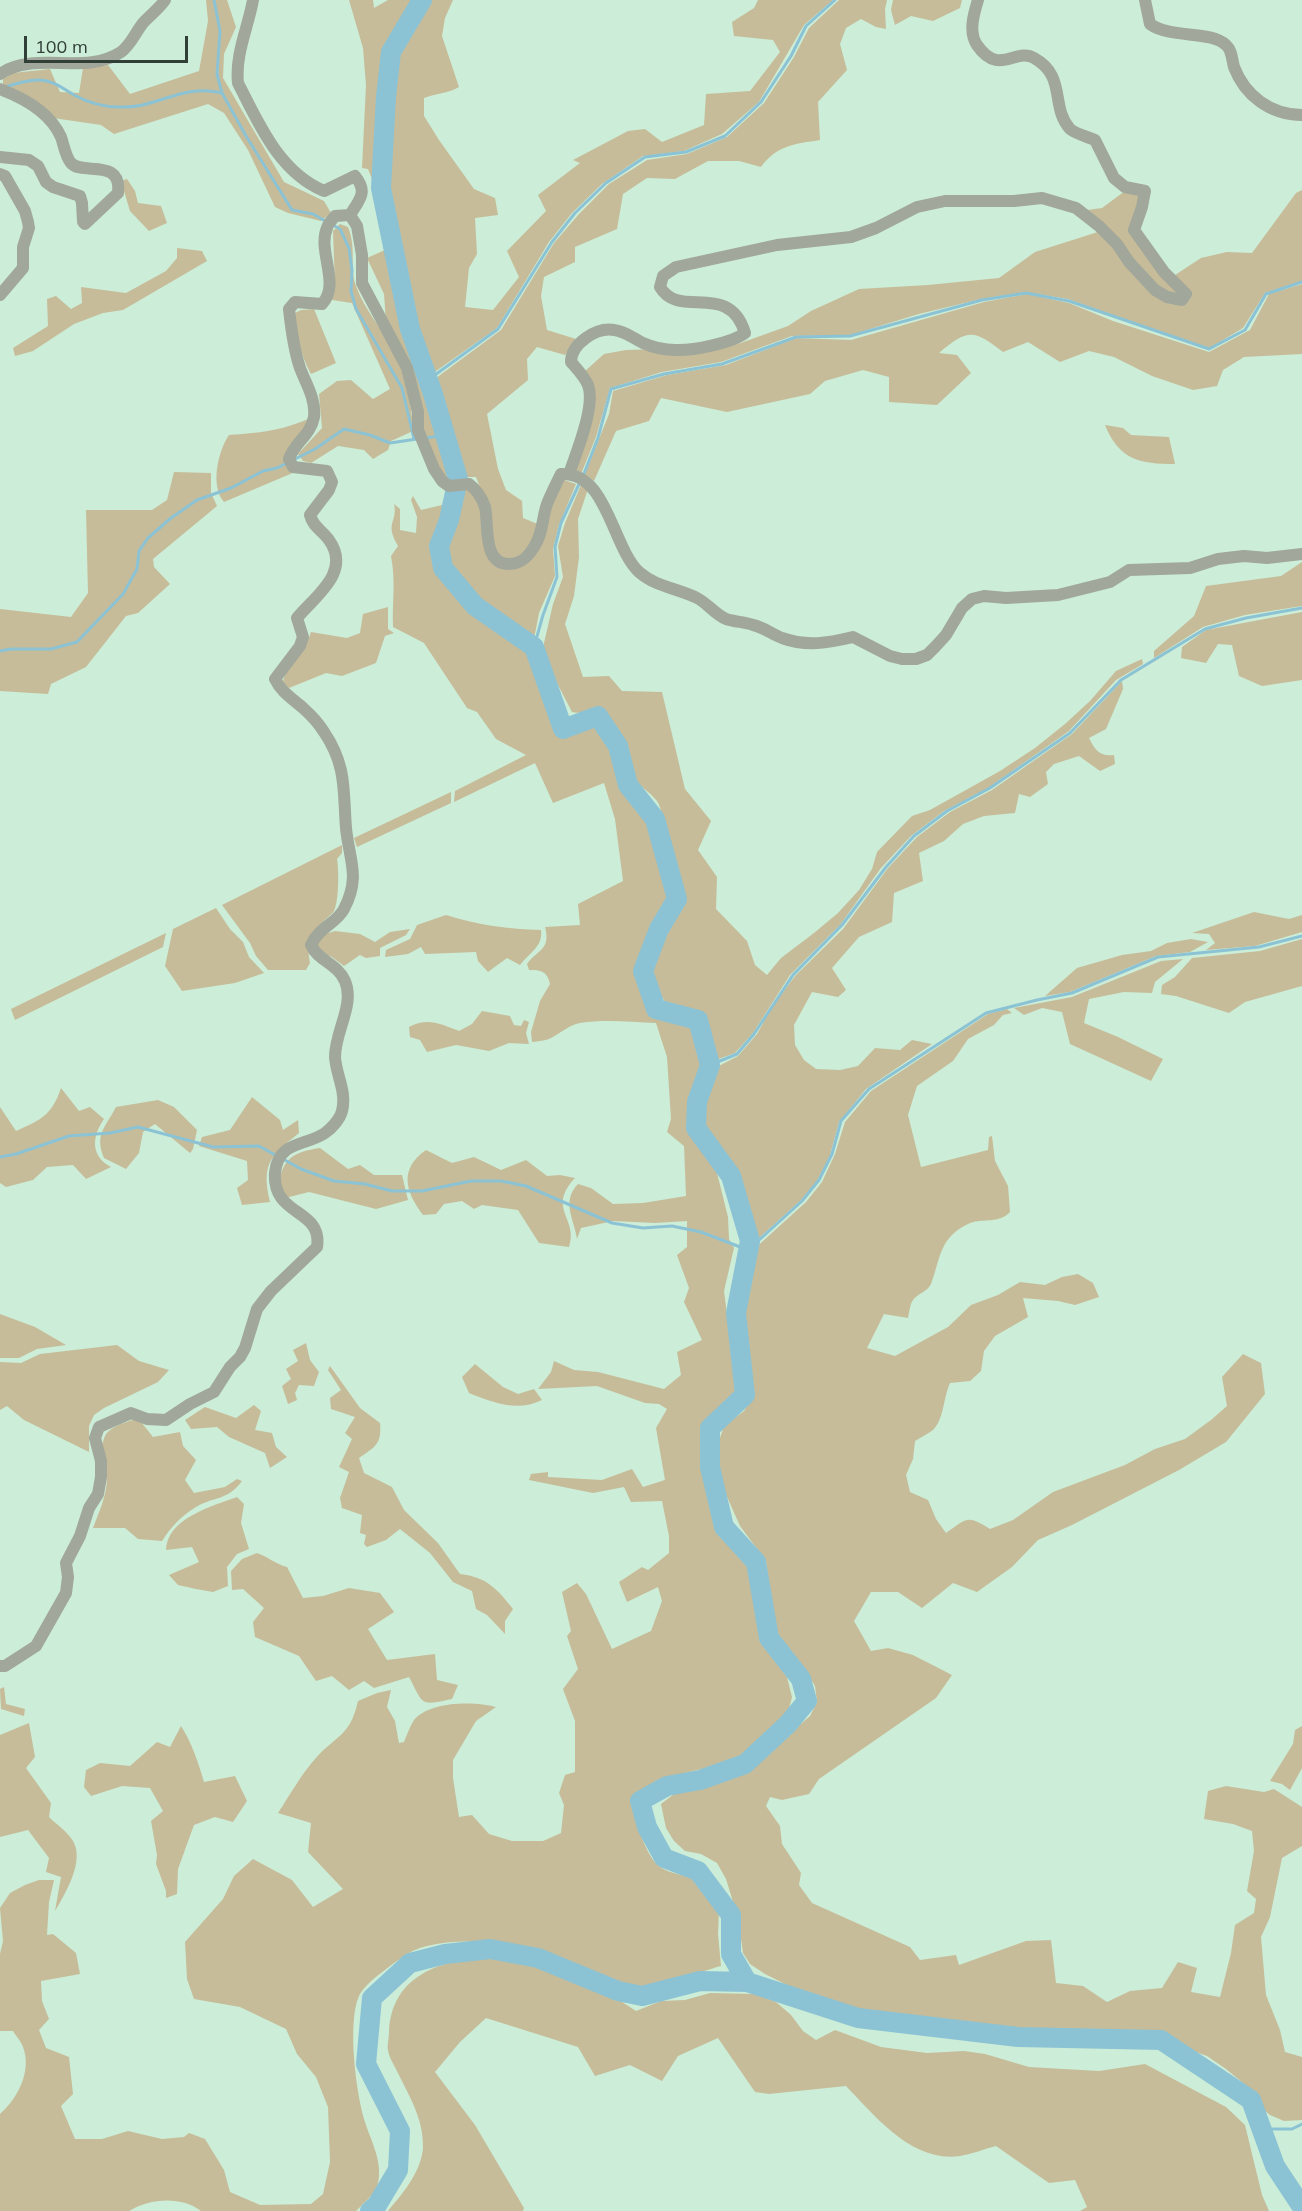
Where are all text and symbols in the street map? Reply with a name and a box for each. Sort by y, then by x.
scale bar [27,24,190,62]
text: 100 m [35,35,88,58]

